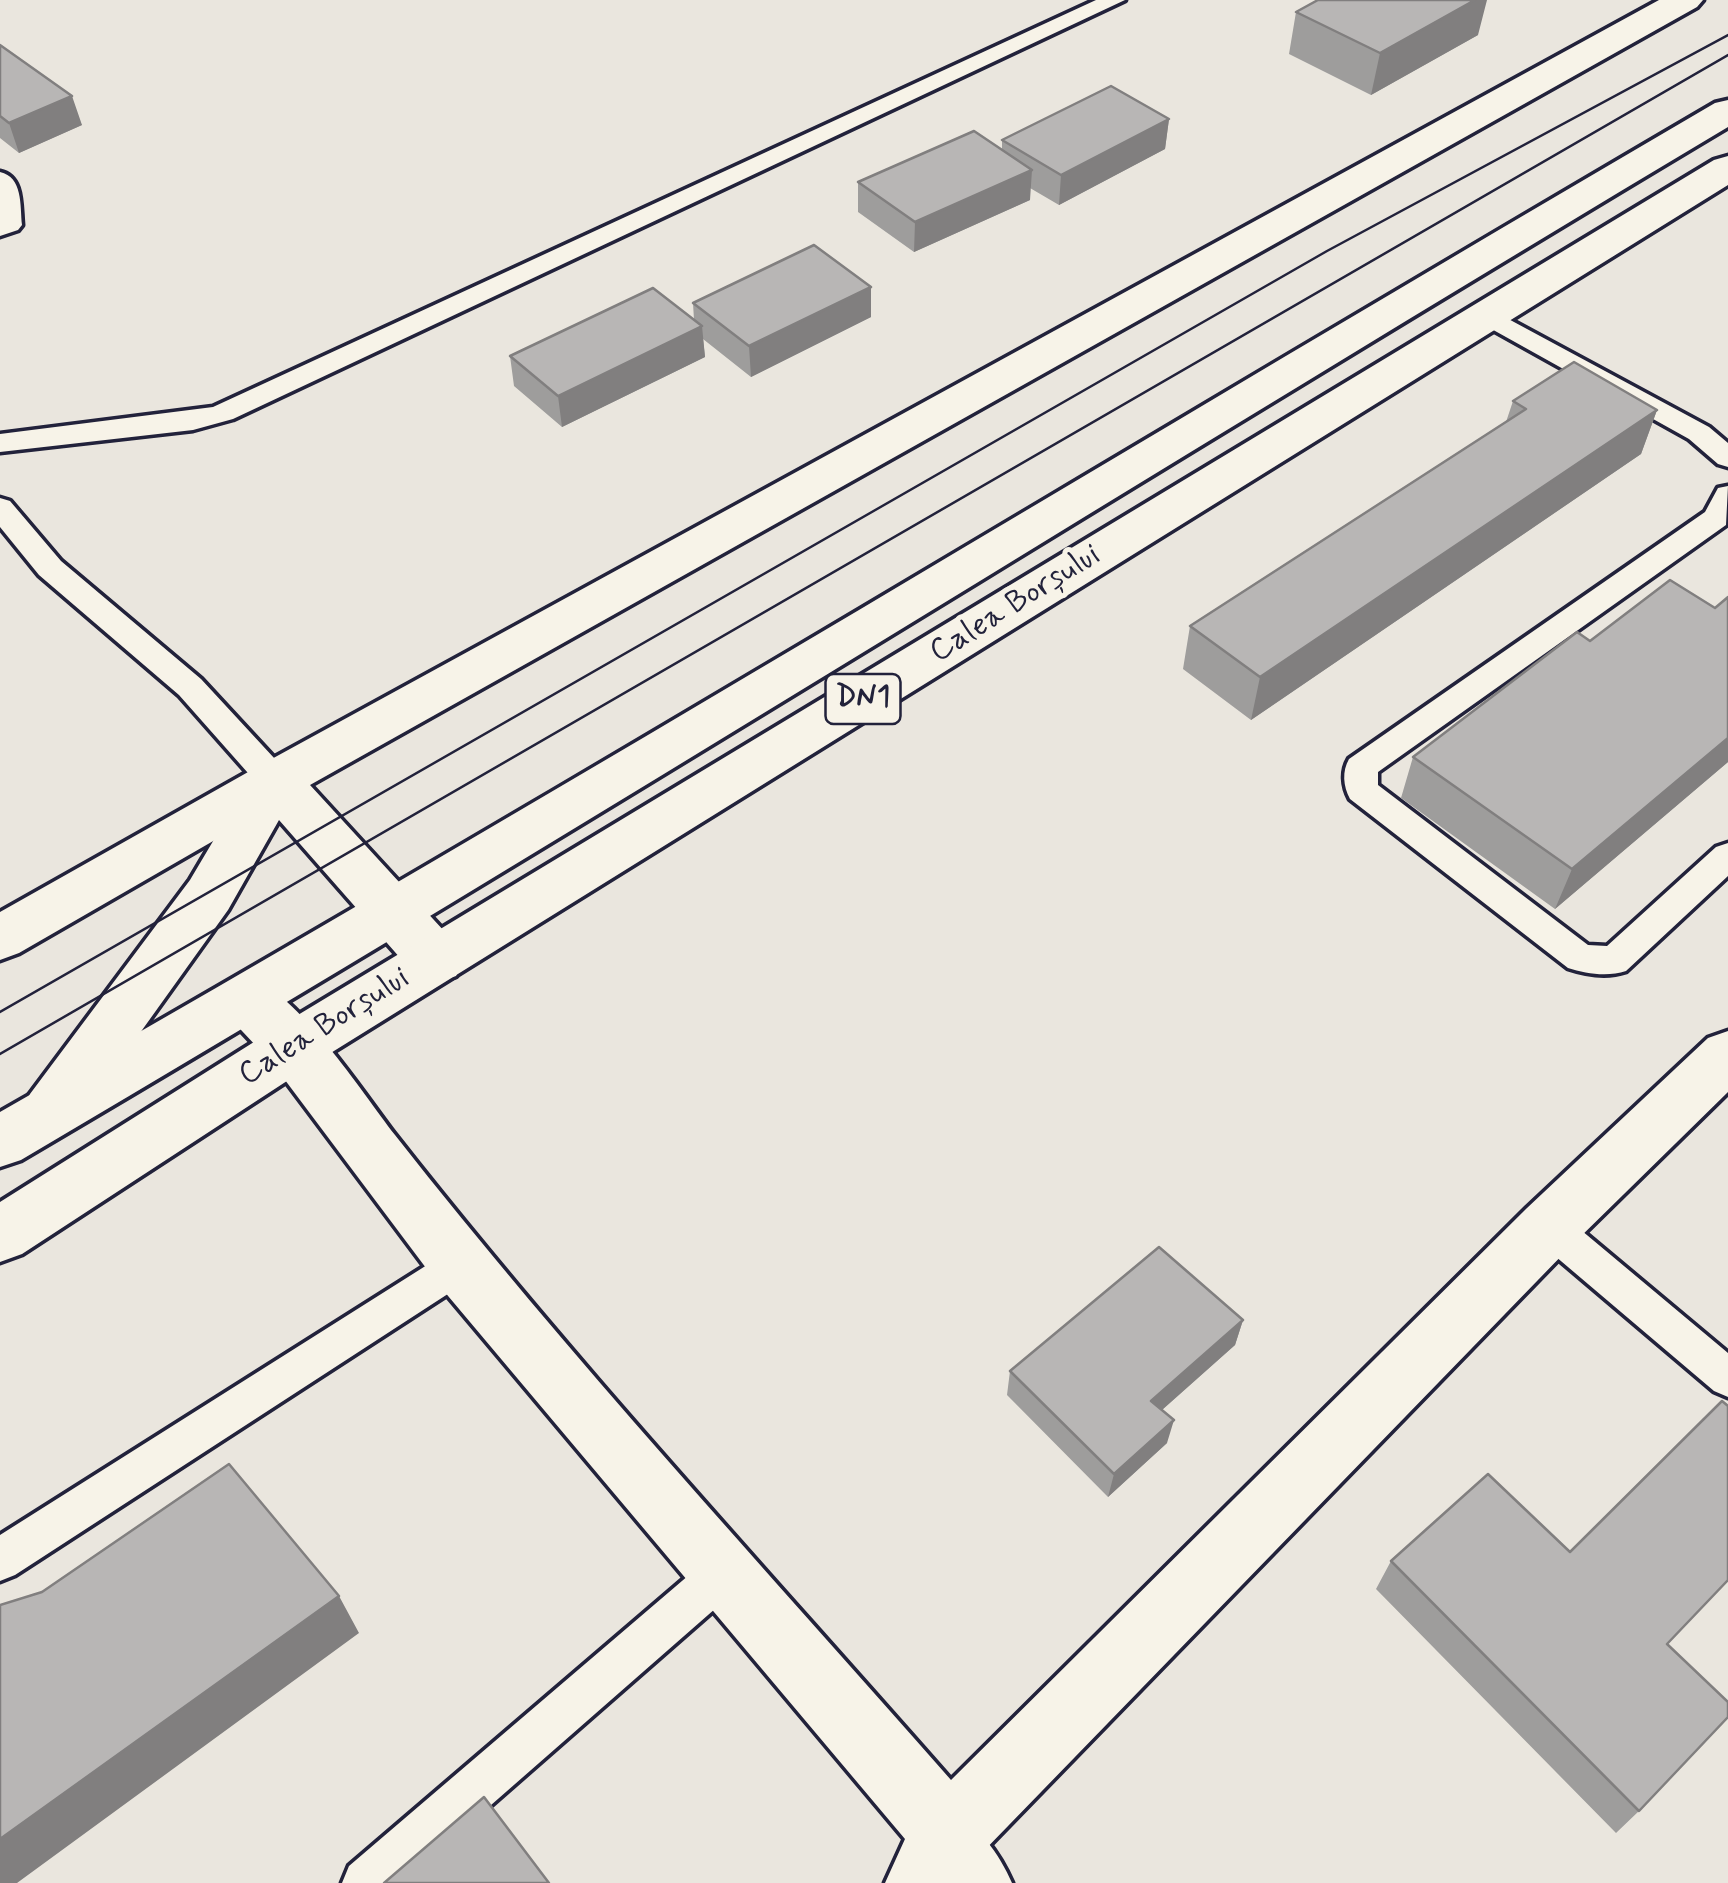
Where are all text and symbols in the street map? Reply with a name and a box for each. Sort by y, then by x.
street label: Calea Borșului [924,537,1108,673]
road number: DN1 [826,674,900,724]
street label: Calea Borșului [233,960,417,1096]

